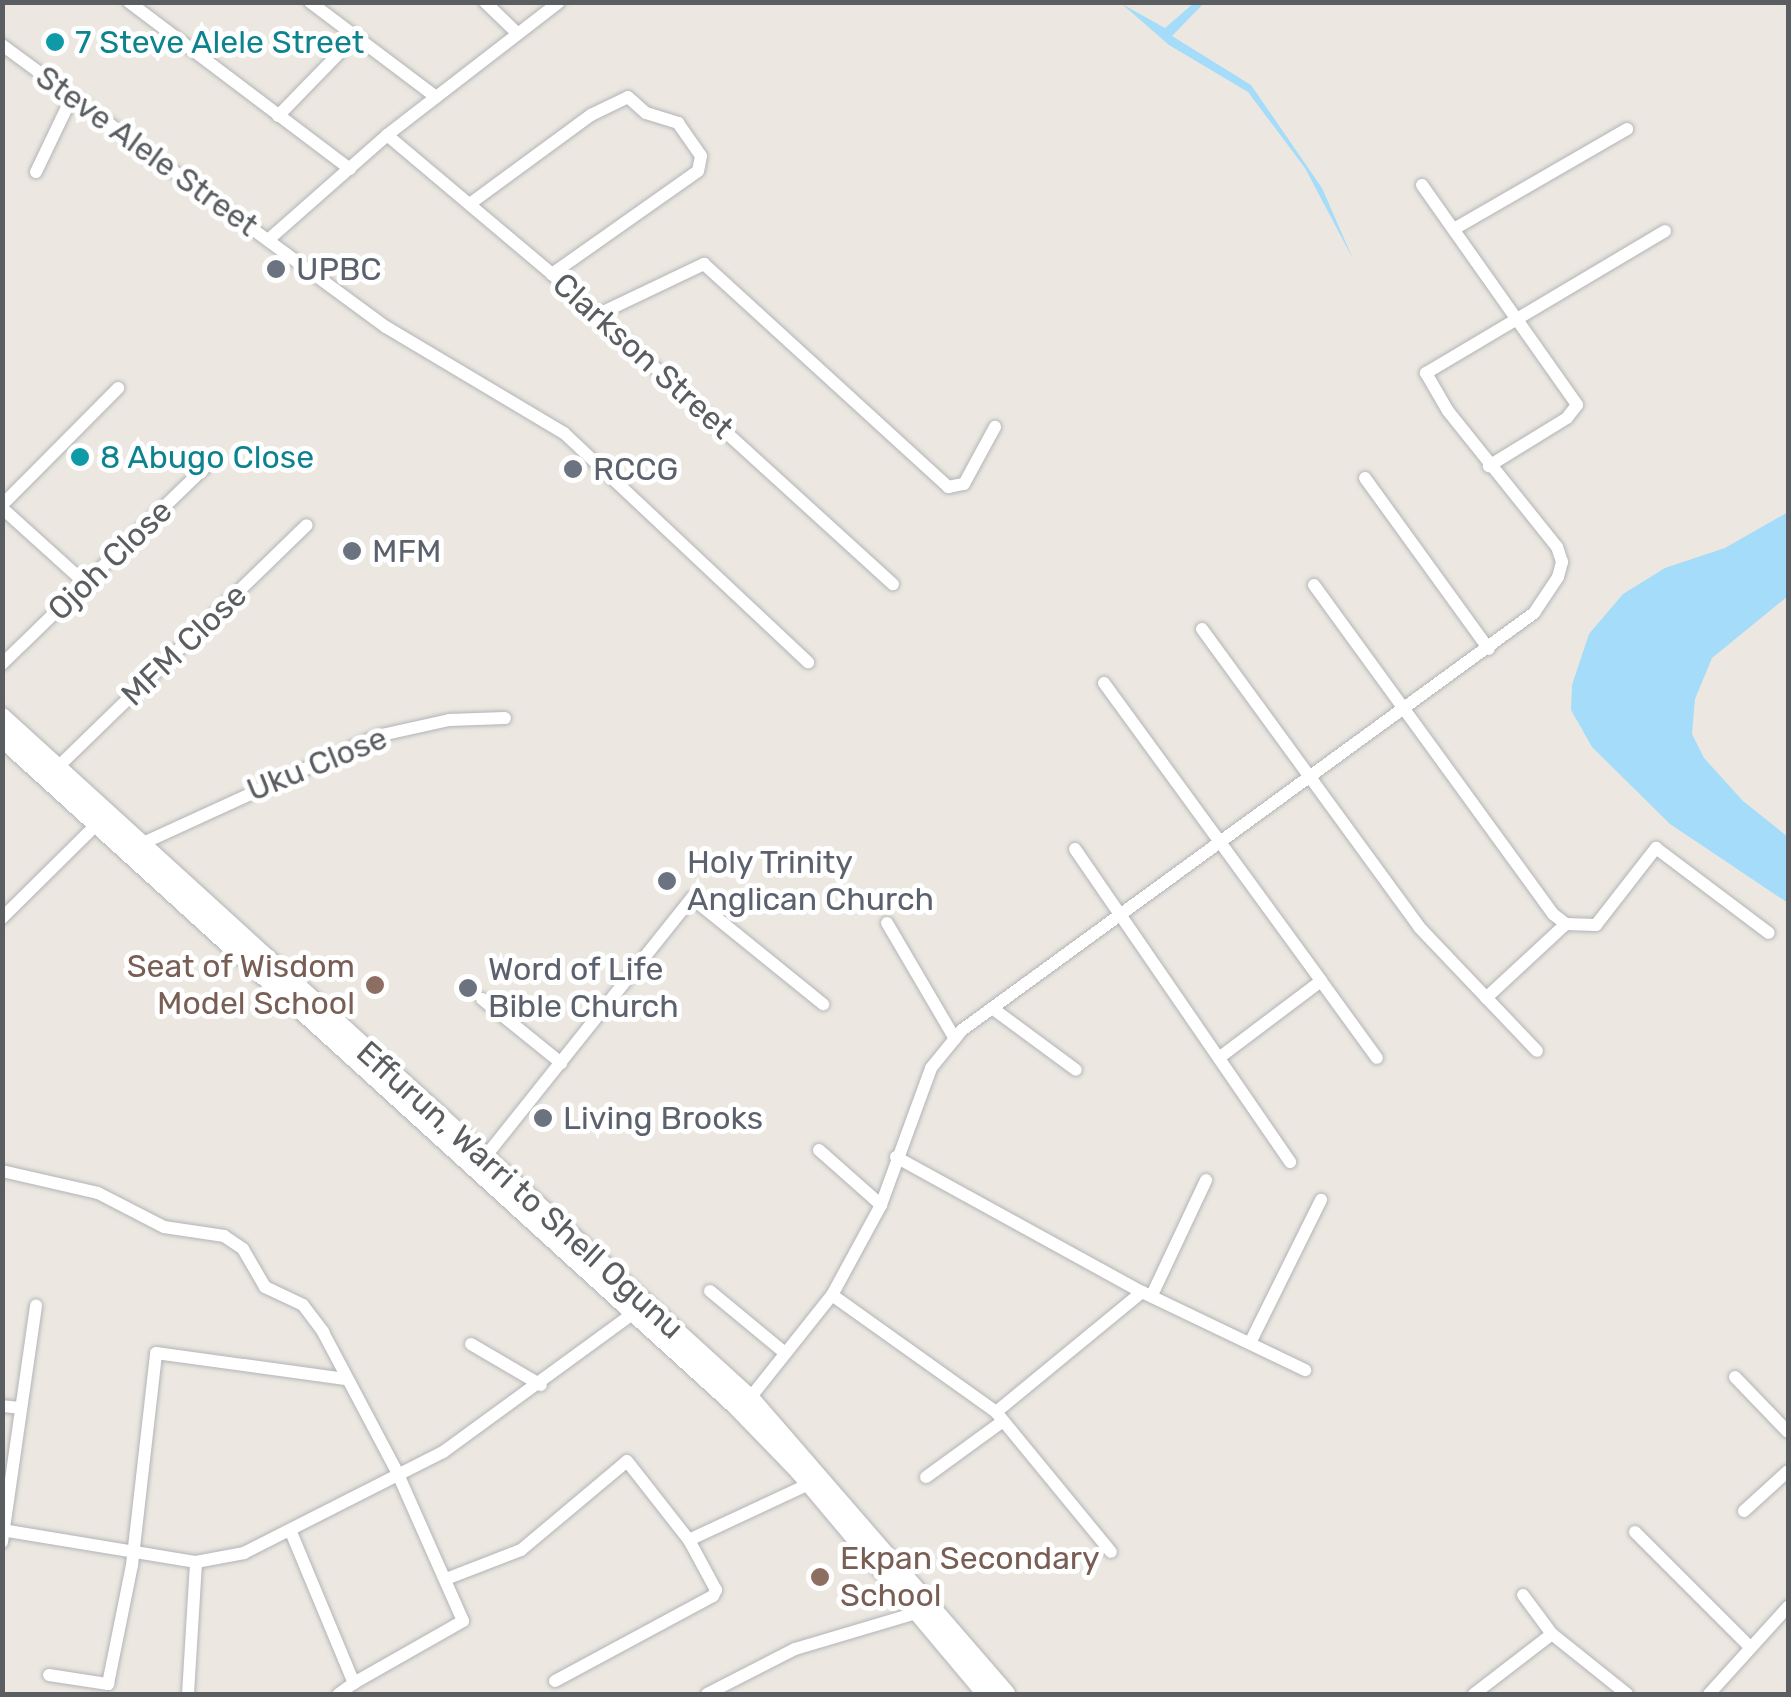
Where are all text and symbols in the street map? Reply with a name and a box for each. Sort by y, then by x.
place label: 7 Steve Alele Street [75,23,365,61]
marker: 7 Steve Alele Street [44,31,66,53]
street label: Steve Alele Street [28,57,266,245]
place label: UPBC [296,250,382,288]
marker: UPBC [265,258,287,280]
street label: Clarkson Street [545,265,741,447]
place label: 8 Abugo Close [100,438,315,476]
marker: 8 Abugo Close [69,446,91,468]
place label: RCCG [593,450,678,488]
marker: RCCG [562,458,584,480]
street label: Ojoh Close [40,492,180,628]
place label: MFM [372,532,442,570]
marker: MFM [341,540,363,562]
street label: MFM Close [113,576,255,714]
street label: Uku Close [241,719,393,809]
place label: Holy Trinity Anglican Church [687,844,934,919]
marker: Holy Trinity Anglican Church [656,870,678,892]
place label: Seat of Wisdom Model School [125,948,355,1023]
place label: Word of Life Bible Church [488,951,679,1026]
marker: Seat of Wisdom Model School [364,974,386,996]
marker: Word of Life Bible Church [457,977,479,999]
street label: Effurun, Warri to Shell Ogunu [348,1033,692,1347]
place label: Living Brooks [563,1099,763,1137]
marker: Living Brooks [532,1107,554,1129]
place label: Ekpan Secondary School [840,1540,1100,1615]
marker: Ekpan Secondary School [809,1566,831,1588]

